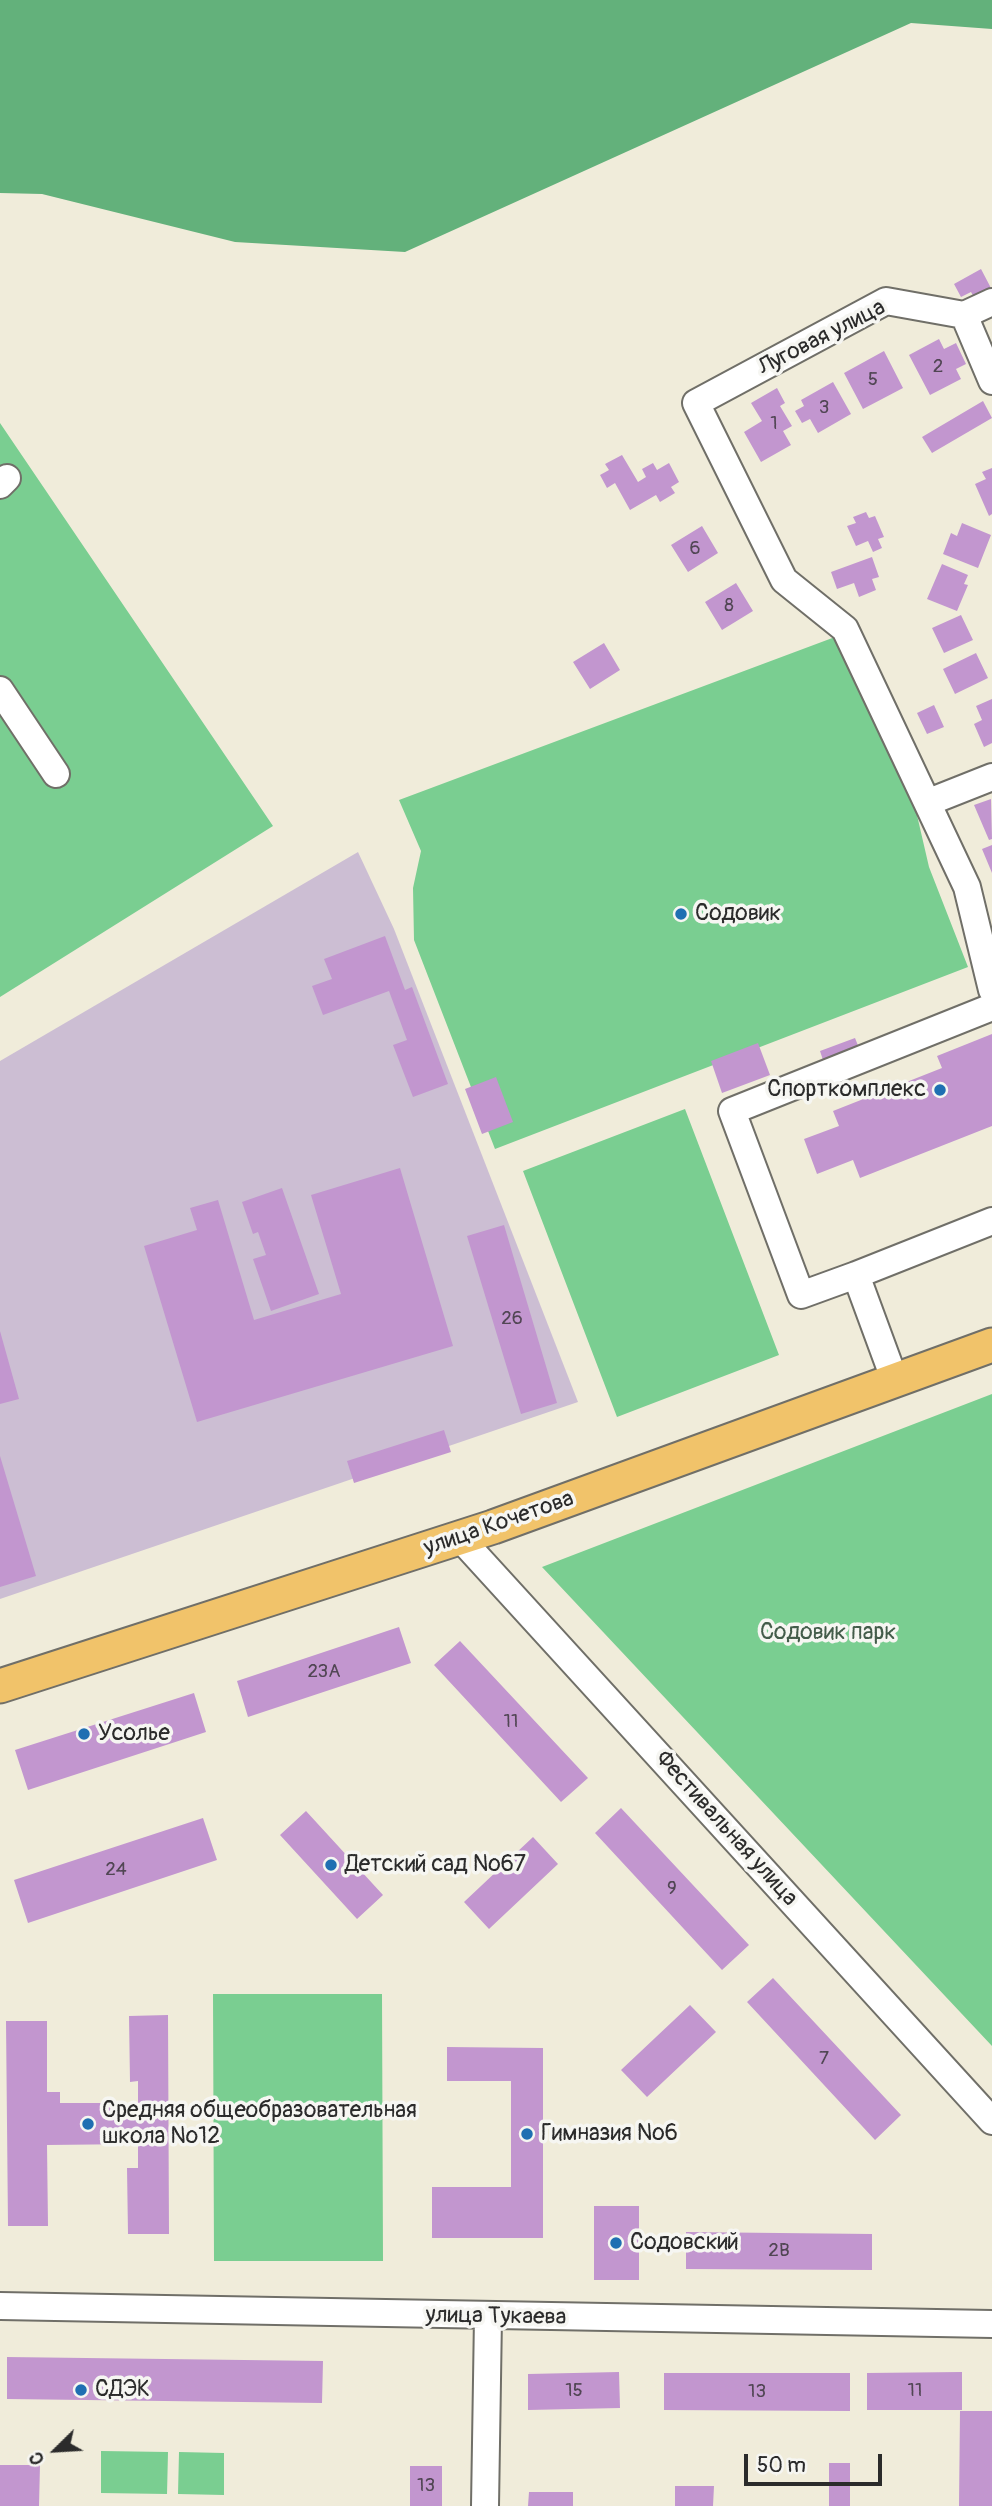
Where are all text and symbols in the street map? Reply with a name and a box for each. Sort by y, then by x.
street label: Луговая улица [754,294,890,382]
house number: 2 [933,356,943,378]
house number: 5 [868,369,878,391]
house number: 3 [819,397,829,419]
house number: 1 [770,413,778,435]
house number: 6 [689,538,701,560]
house number: 8 [724,595,734,617]
place label: Содовик [695,900,781,928]
marker: Содовик [673,906,689,922]
place label: Спорткомплекс [767,1076,926,1104]
marker: Спорткомплекс [932,1082,948,1098]
house number: 26 [501,1308,523,1330]
street label: улица Кочетова [420,1485,578,1563]
park label: Содовик парк [760,1619,896,1647]
house number: 23А [308,1661,340,1683]
house number: 11 [504,1711,518,1733]
place label: Усолье [98,1720,170,1748]
marker: Усолье [76,1726,92,1742]
street label: Фестивальная улица [649,1746,803,1912]
place label: Детский сад №67 [345,1851,526,1879]
marker: Детский сад №67 [323,1857,339,1873]
house number: 24 [105,1859,127,1881]
house number: 9 [667,1878,677,1900]
house number: 7 [819,2048,829,2070]
place label: Средняя общеобразовательная школа №12 [102,2097,417,2151]
marker: Средняя общеобразовательная школа №12 [80,2116,96,2132]
place label: Гимназия №6 [541,2120,678,2148]
marker: Гимназия №6 [519,2126,535,2142]
place label: Содовский [630,2229,739,2257]
marker: Содовский [608,2235,624,2251]
house number: 2В [768,2240,790,2262]
street label: улица Тукаева [425,2302,567,2332]
place label: СДЭК [95,2376,150,2404]
house number: 15 [565,2380,583,2402]
house number: 11 [908,2380,922,2402]
house number: 13 [748,2381,766,2403]
marker: СДЭК [73,2382,89,2398]
north arrow [21,2415,91,2485]
scale bar [747,2440,885,2484]
text: С [23,2448,50,2469]
text: 50 m [757,2452,806,2479]
house number: 13 [417,2475,435,2497]

